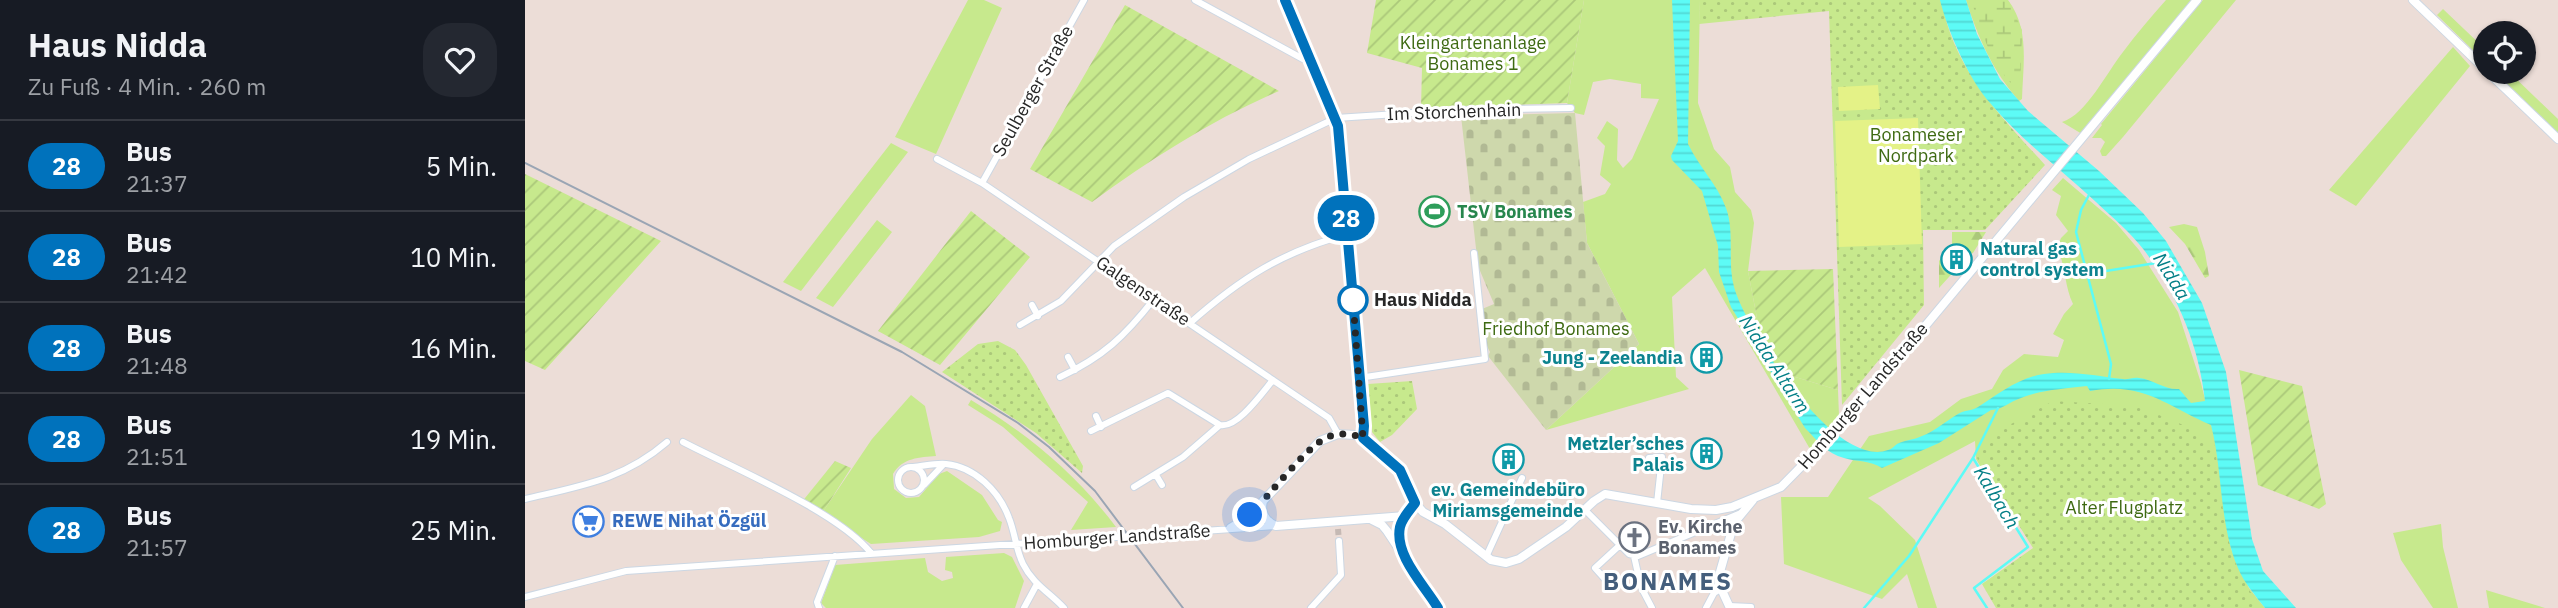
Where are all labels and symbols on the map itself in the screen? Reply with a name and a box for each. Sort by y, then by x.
street label: Seulberger Straße [987,21,1078,160]
park label: Kleingartenanlage Bonames 1 [1400,31,1546,75]
street label: Im Storchenhain [1386,98,1522,125]
park label: Bonameser Nordpark [1870,123,1963,167]
line badge: 28 [1315,195,1377,241]
sports icon: TSV Bonames [1417,195,1451,229]
place label: TSV Bonames [1457,200,1573,223]
place label: Natural gas control system [1980,237,2104,281]
building icon: Natural gas control system [1940,242,1974,276]
water label: Nidda [2148,248,2196,304]
street label: Galgenstraße [1092,251,1195,331]
marker: Haus Nidda [1338,285,1368,315]
place label: Haus Nidda [1374,288,1472,311]
water label: Nidda Altarm [1734,310,1816,418]
park label: Friedhof Bonames [1482,317,1630,340]
street label: Homburger Landstraße [1793,317,1933,474]
building icon: Jung - Zeelandia [1689,341,1723,375]
place label: Jung - Zeelandia [1542,346,1683,369]
place label: Metzler’sches Palais [1567,432,1684,476]
building icon: Metzler’sches Palais [1690,437,1724,471]
building icon: ev. Gemeindebüro Miriamsgemeinde [1491,442,1525,476]
water label: Kalbach [1969,461,2025,533]
place label: ev. Gemeindebüro Miriamsgemeinde [1431,478,1585,522]
park label: Alter Flugplatz [2065,496,2183,519]
your location [1232,497,1267,532]
supermarket icon: REWE Nihat Özgül [572,504,606,538]
place label: REWE Nihat Özgül [612,509,767,532]
place label: Ev. Kirche Bonames [1658,515,1743,559]
street label: Homburger Landstraße [1023,518,1211,555]
church icon: Ev. Kirche Bonames [1618,520,1652,554]
district label: BONAMES [1603,565,1733,597]

